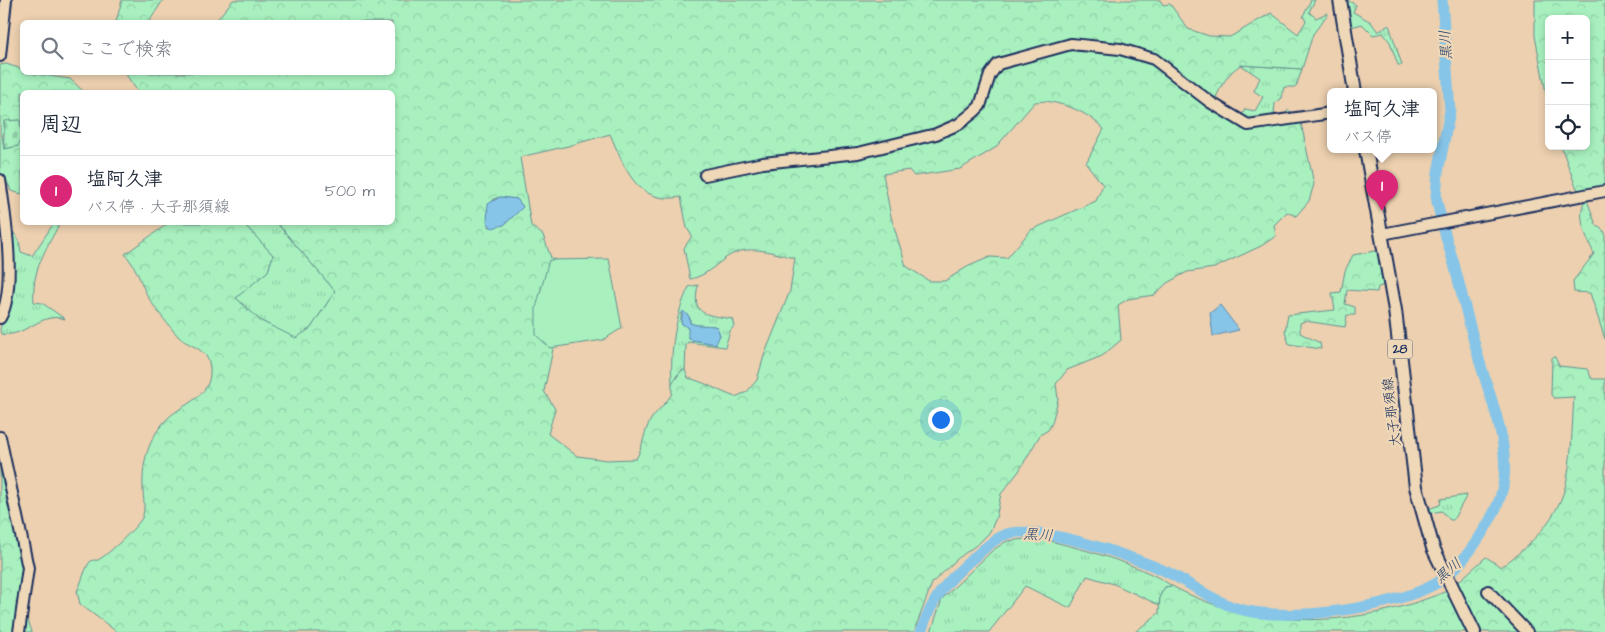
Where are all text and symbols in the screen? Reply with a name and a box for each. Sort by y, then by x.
map controls [1545,15,1590,150]
button: + [1545,15,1590,60]
search box [20,20,395,75]
water label: 黒川 [1434,29,1458,61]
icon: search [38,34,66,62]
text: ここで検索 [78,36,173,63]
button: − [1545,60,1590,105]
popup [1327,88,1437,153]
text: 塩阿久津 [1344,96,1420,123]
button: locate [1545,105,1590,150]
text: 周辺 [40,110,82,139]
text: バス停 [1344,126,1392,148]
text: 塩阿久津 [87,166,163,193]
pin: 1 [1366,170,1398,211]
text: 1 [55,180,57,202]
text: 500 m [325,180,375,202]
text: バス停 · 大子那須線 [87,196,230,218]
road number: 28 [1388,339,1412,358]
street label: 大子那須線 [1378,376,1406,448]
your location [928,407,954,433]
water label: 黒川 [1022,523,1054,547]
water label: 黒川 [1430,553,1466,589]

